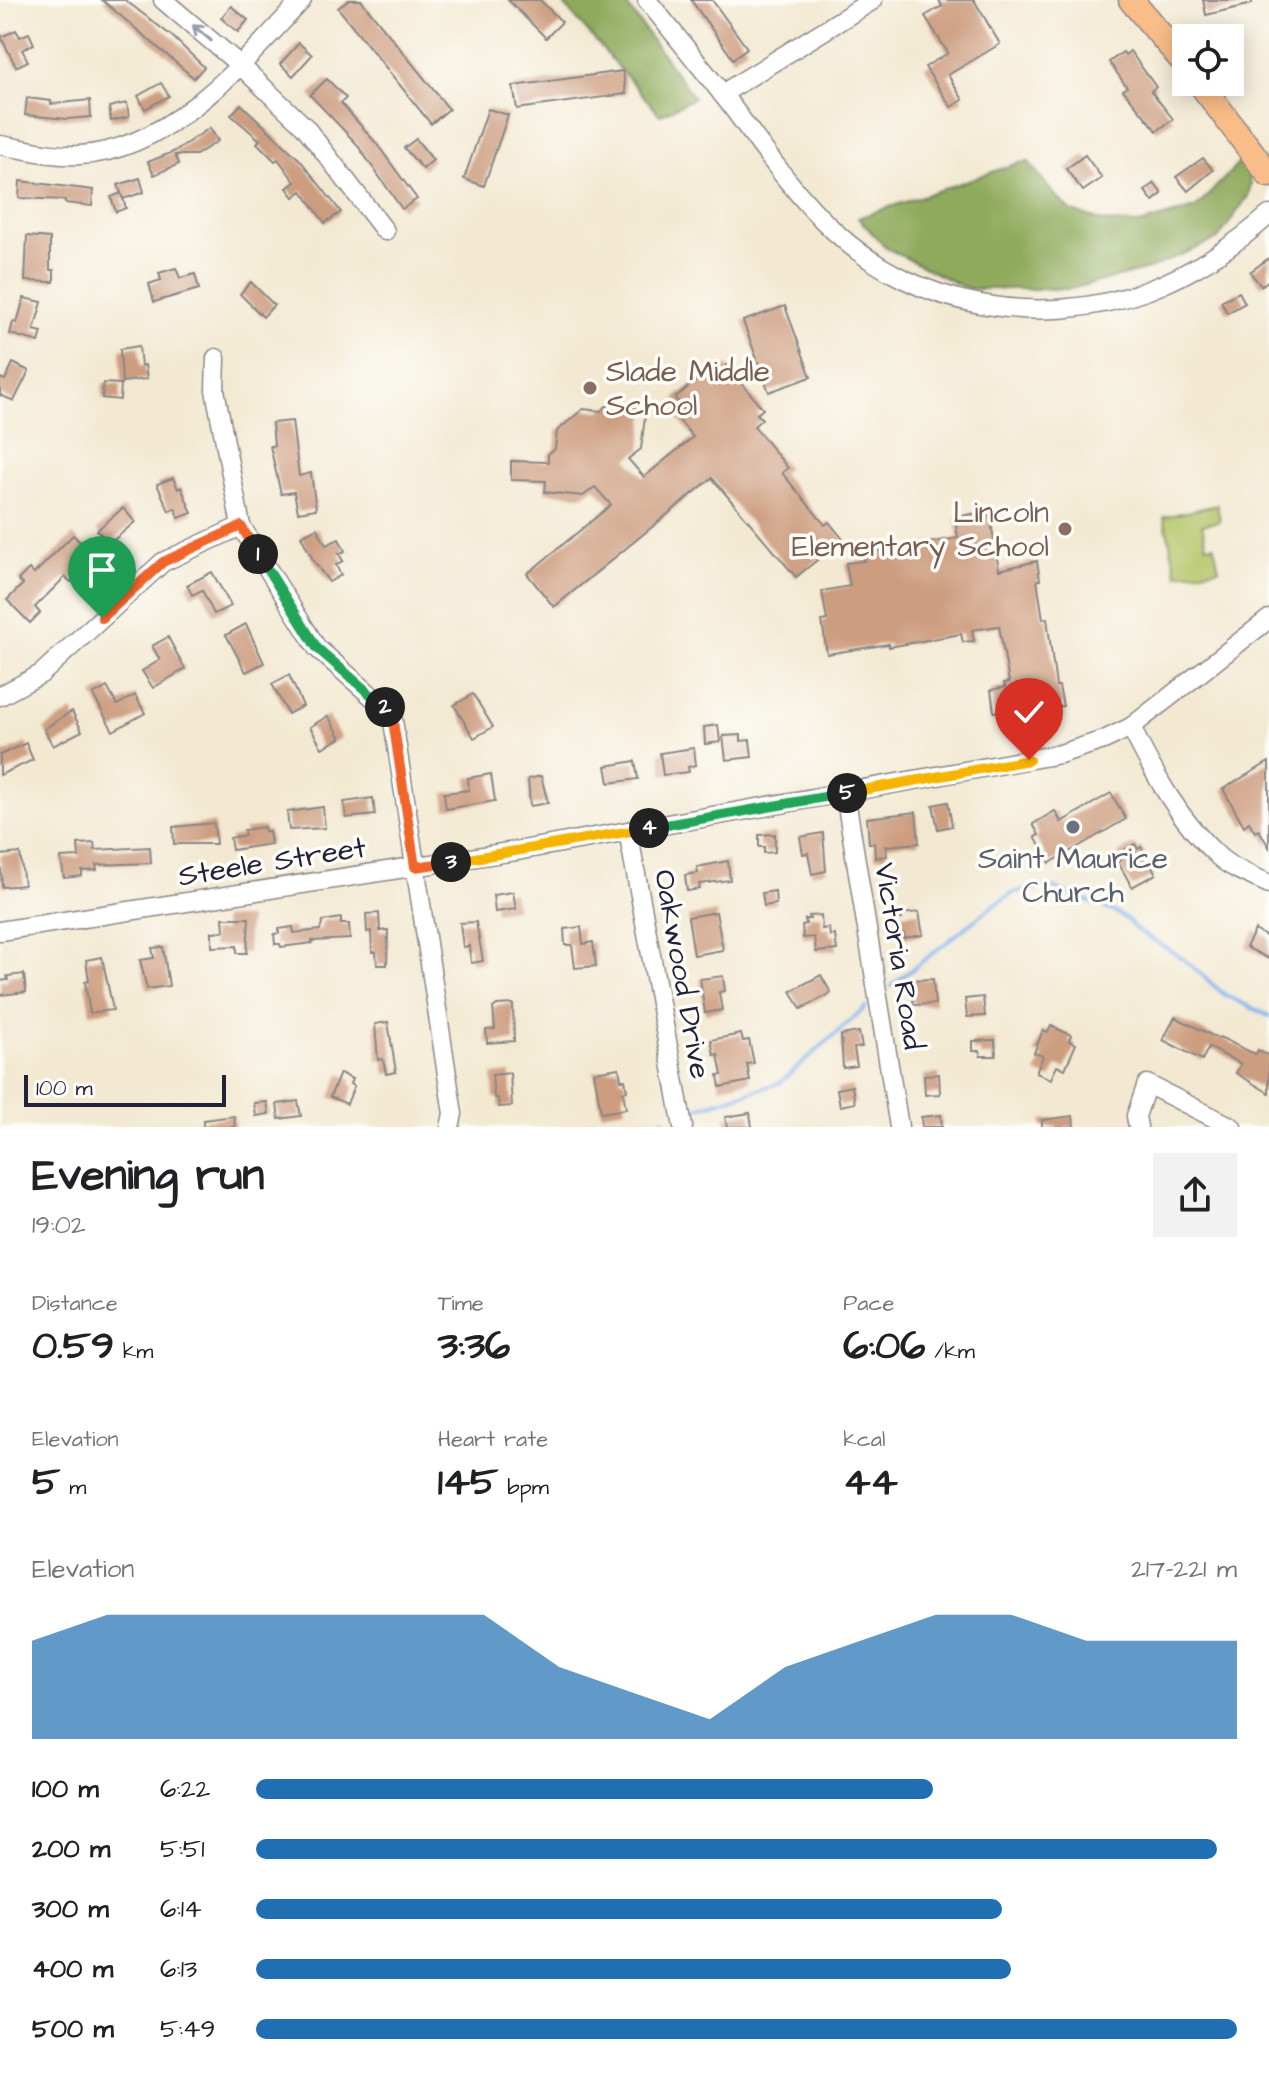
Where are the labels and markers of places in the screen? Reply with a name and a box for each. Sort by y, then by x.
place label: Slade Middle School [606,351,770,427]
marker: Slade Middle School [581,379,599,397]
place label: Lincoln Elementary School [792,492,1049,569]
marker: Lincoln Elementary School [1056,520,1074,538]
pin: 1 [238,534,278,574]
pin [68,536,136,618]
pin [995,678,1063,760]
pin: 2 [365,687,405,727]
pin: 5 [827,773,867,813]
pin: 4 [629,808,669,848]
marker: Saint Maurice Church [1064,818,1082,836]
place label: Saint Maurice Church [978,838,1168,914]
pin: 3 [431,842,471,882]

